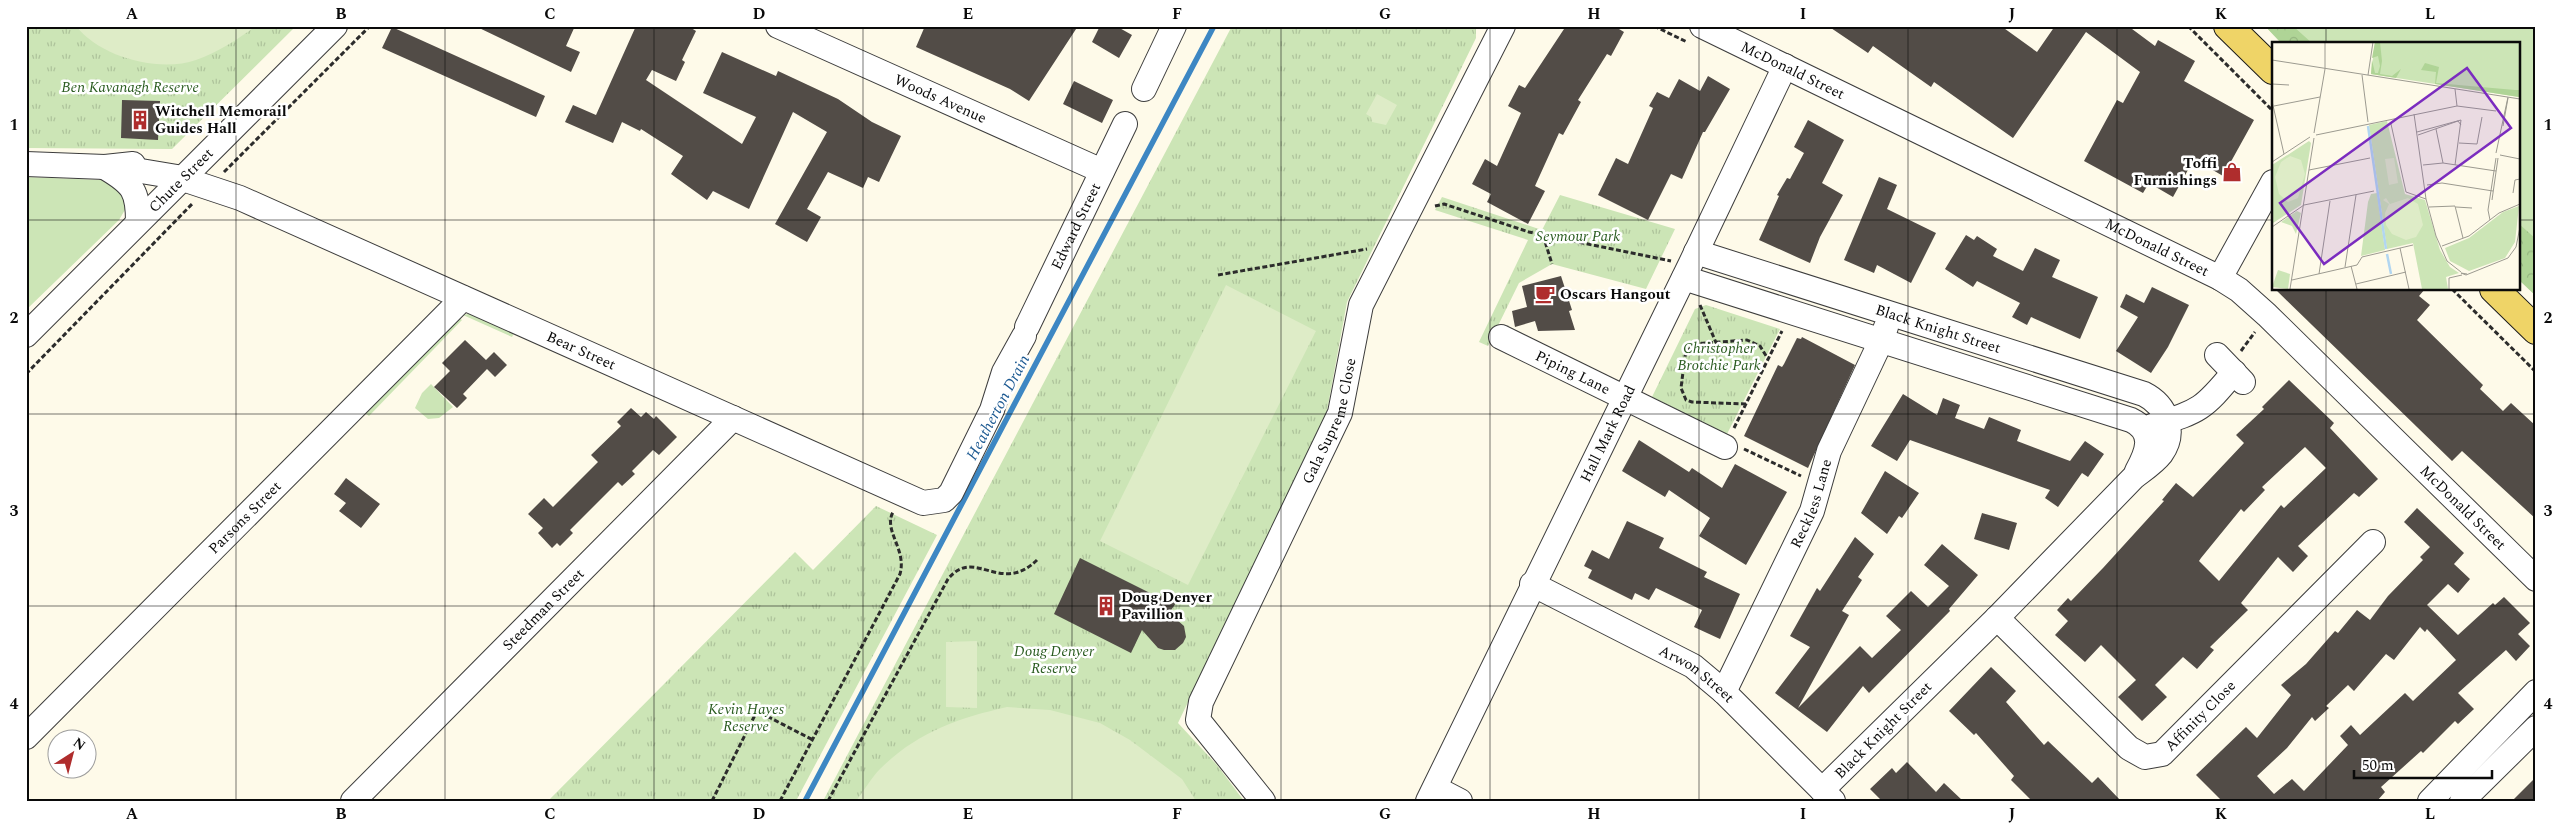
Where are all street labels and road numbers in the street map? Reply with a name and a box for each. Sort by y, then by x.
street label: McDonald Street [1737,36,1849,106]
street label: Woods Avenue [890,68,990,130]
street label: Chute Street [143,143,219,218]
street label: Edward Street [1045,179,1107,274]
street label: McDonald Street [2101,213,2213,283]
street label: Black Knight Street [1872,299,2004,360]
street label: Bear Street [543,325,619,376]
street label: Piping Lane [1531,345,1614,401]
street label: Gala Supreme Close [1296,356,1362,488]
street label: Hall Mark Road [1575,381,1642,486]
street label: Reckless Lane [1785,456,1838,552]
street label: McDonald Street [2414,460,2511,556]
street label: Parsons Street [203,476,287,560]
street label: Steedman Street [497,563,590,656]
street label: Arwon Street [1655,639,1740,708]
street label: Affinity Close [2160,675,2241,757]
street label: Black Knight Street [1829,676,1937,784]

